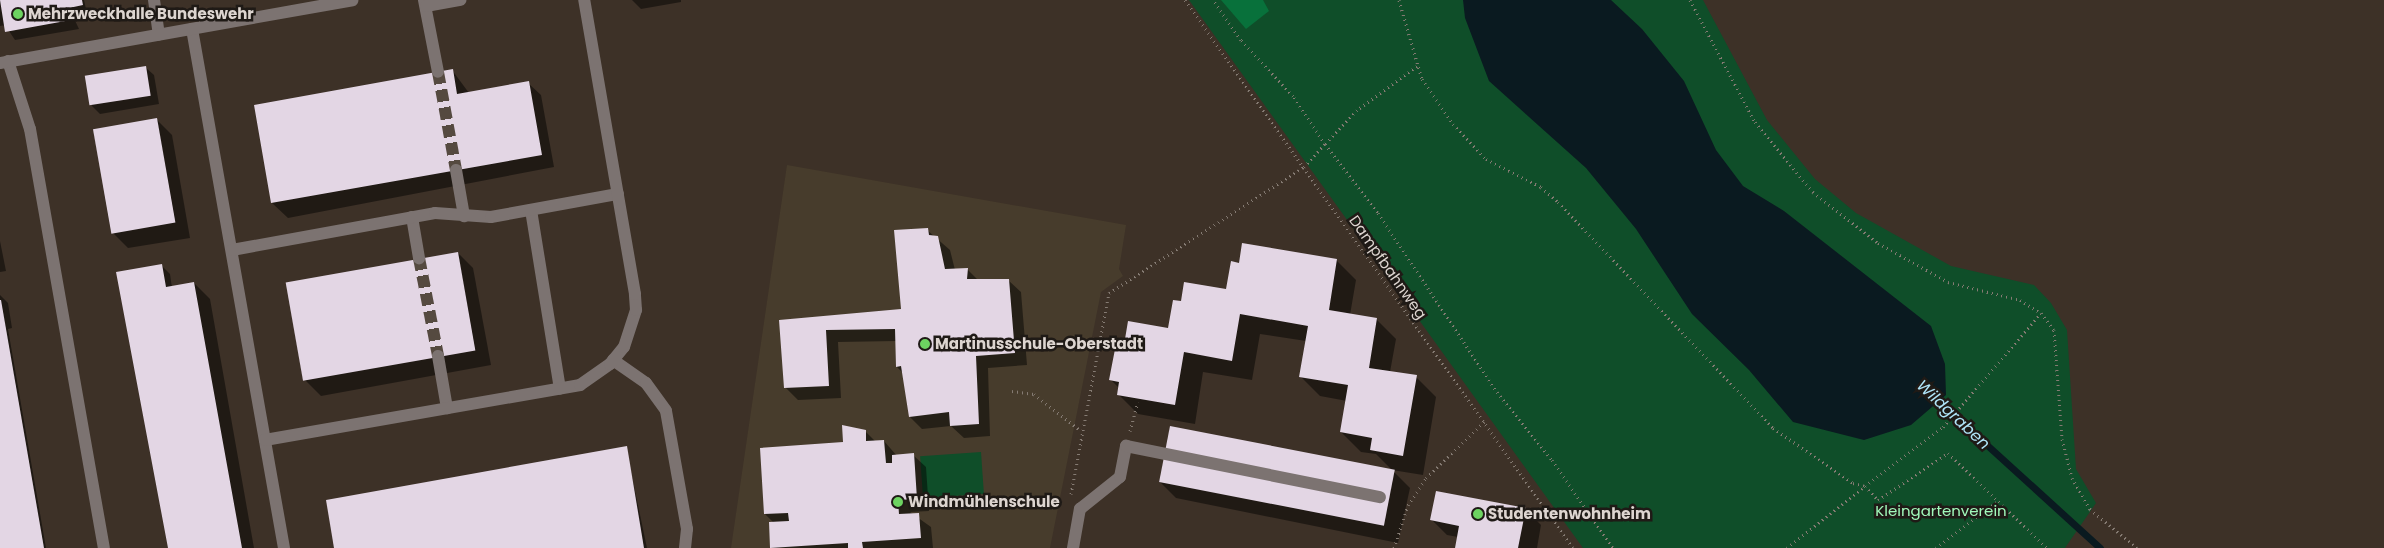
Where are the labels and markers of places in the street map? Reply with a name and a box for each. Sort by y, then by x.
place label: Mehrzweckhalle Bundeswehr [28,5,254,23]
marker: Mehrzweckhalle Bundeswehr [12,8,24,20]
place label: Martinusschule-Oberstadt [935,335,1143,353]
marker: Martinusschule-Oberstadt [919,338,931,350]
place label: Windmühlenschule [908,493,1060,511]
marker: Windmühlenschule [892,496,904,508]
place label: Studentenwohnheim [1488,505,1651,523]
marker: Studentenwohnheim [1472,508,1484,520]

